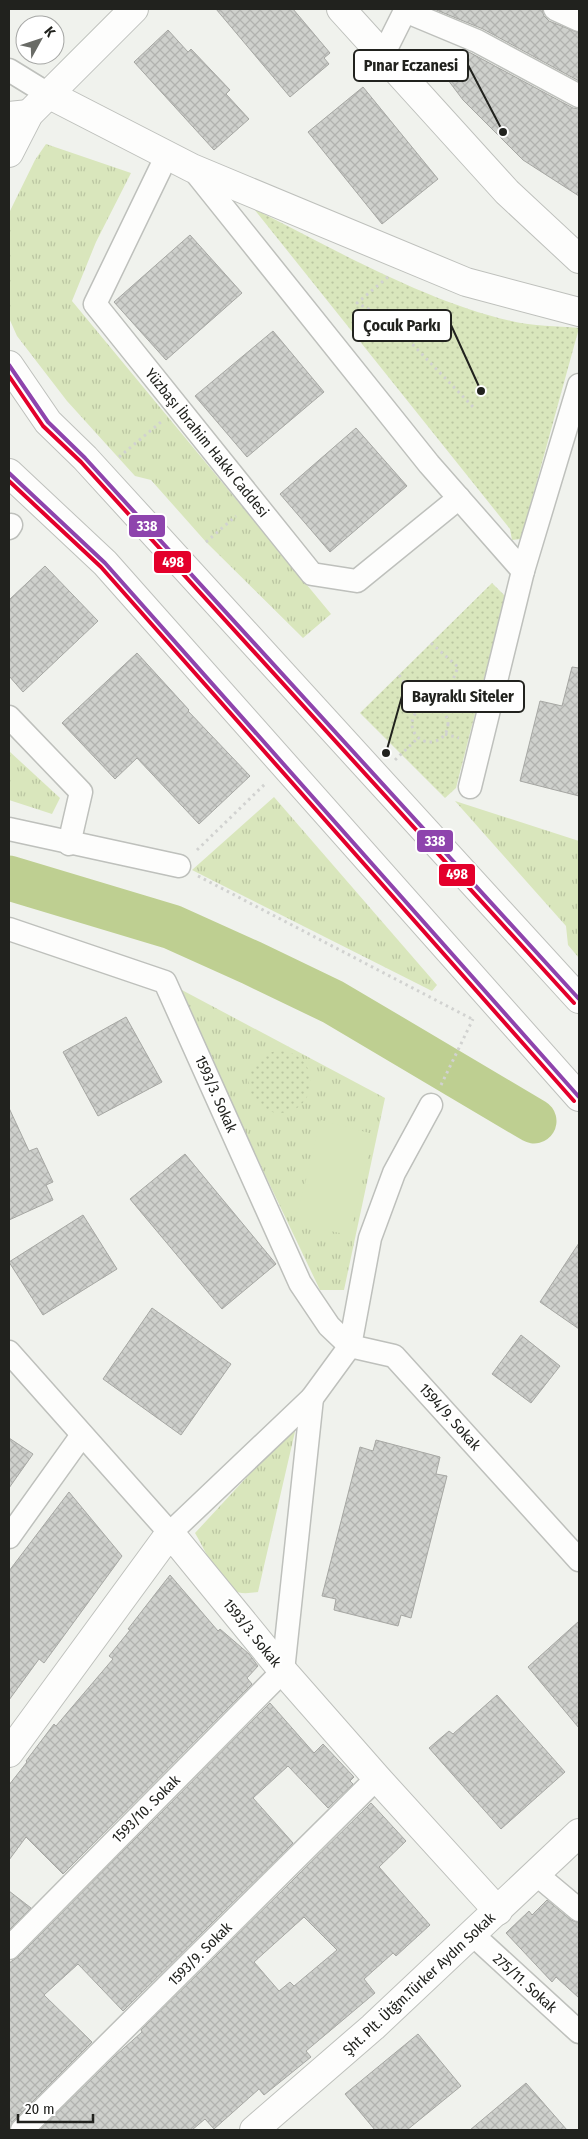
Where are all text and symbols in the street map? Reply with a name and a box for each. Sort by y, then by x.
north arrow [15,15,65,65]
text: K [40,23,59,41]
callout: Pınar Eczanesi [354,50,468,81]
text: Pınar Eczanesi [364,56,458,75]
callout: Çocuk Parkı [353,310,451,341]
text: Çocuk Parkı [363,316,441,337]
street label: Yüzbaşı İbrahim Hakkı Caddesi [141,365,273,521]
line badge: 338 [128,514,166,538]
text: 338 [136,518,158,535]
line badge: 498 [153,550,192,574]
text: 498 [162,554,184,571]
callout: Bayraklı Siteler [402,681,524,712]
text: Bayraklı Siteler [412,687,514,706]
line badge: 338 [416,829,454,853]
text: 338 [424,833,446,850]
line badge: 498 [438,863,476,887]
text: 498 [446,866,468,883]
street label: 1593/3. Sokak [191,1053,241,1135]
street label: 1594/9. Sokak [415,1380,485,1454]
street label: 1593/3. Sokak [219,1595,285,1671]
street label: 1593/10. Sokak [108,1771,184,1847]
street label: Şht. Plt. Ütğm.Türker Aydın Sokak [339,1909,499,2059]
street label: 1593/9. Sokak [164,1918,236,1990]
street label: 275/11. Sokak [489,1950,561,2016]
scale bar [18,2092,92,2124]
text: 20 m [25,2100,55,2118]

